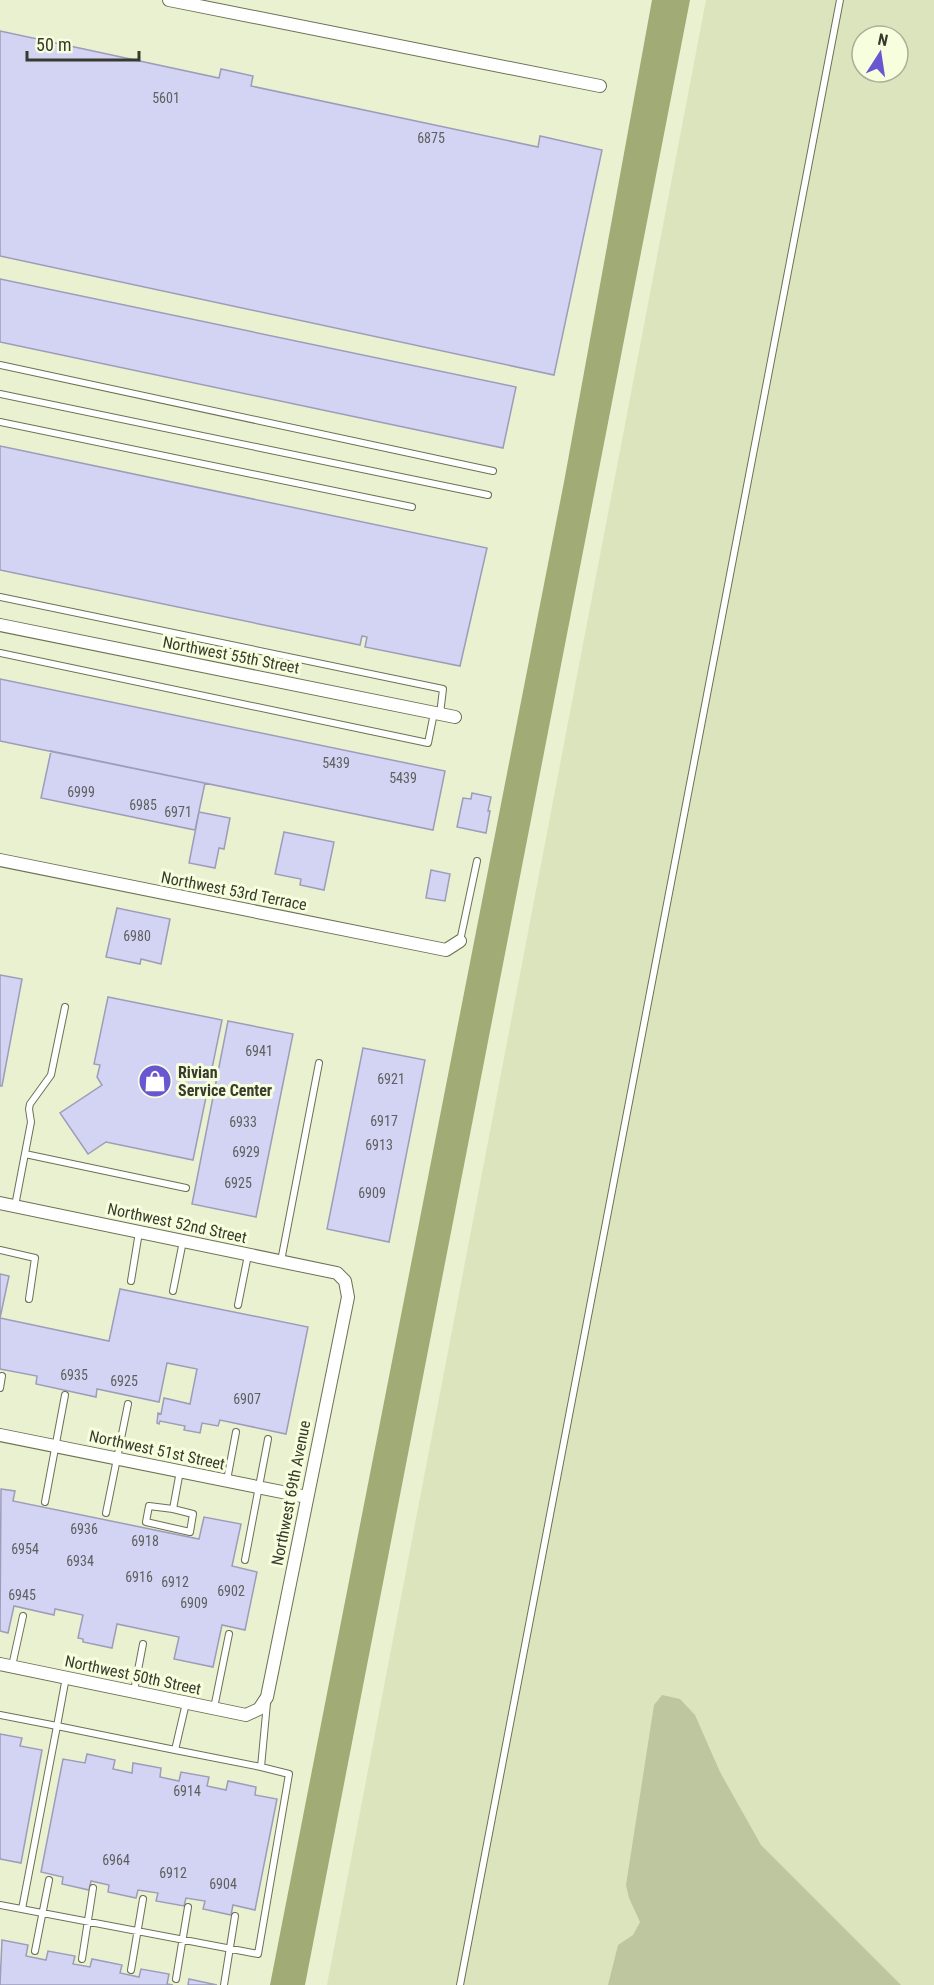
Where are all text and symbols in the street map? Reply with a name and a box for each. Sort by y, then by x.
scale bar [27,24,140,62]
north arrow [850,24,910,84]
text: N [876,30,890,50]
text: 50 m [36,34,71,55]
house number: 5601 [152,90,180,106]
house number: 6875 [417,130,445,146]
street label: Northwest 55th Street [161,632,301,678]
house number: 5439 [322,755,350,771]
house number: 5439 [389,770,417,786]
house number: 6999 [67,784,95,800]
house number: 6985 [129,797,157,813]
house number: 6971 [164,804,192,820]
street label: Northwest 53rd Terrace [159,868,309,914]
house number: 6980 [123,928,151,944]
house number: 6941 [245,1043,273,1059]
shop icon: Rivian Service Center [137,1063,173,1099]
place label: Rivian Service Center [178,1063,272,1100]
house number: 6921 [377,1071,405,1087]
house number: 6917 [370,1113,398,1129]
house number: 6933 [229,1114,257,1130]
house number: 6913 [365,1137,393,1153]
house number: 6929 [232,1144,260,1160]
house number: 6925 [224,1175,252,1191]
house number: 6909 [358,1185,386,1201]
street label: Northwest 52nd Street [106,1199,249,1247]
house number: 6935 [60,1367,88,1383]
house number: 6925 [110,1373,138,1389]
house number: 6907 [233,1391,261,1407]
street label: Northwest 69th Avenue [268,1419,314,1567]
street label: Northwest 51st Street [87,1426,227,1474]
house number: 6936 [70,1521,98,1537]
house number: 6918 [131,1533,159,1549]
house number: 6954 [11,1541,39,1557]
house number: 6934 [66,1553,94,1569]
house number: 6916 [125,1569,153,1585]
house number: 6912 [161,1574,189,1590]
house number: 6902 [217,1583,245,1599]
house number: 6945 [8,1587,36,1603]
house number: 6909 [180,1595,208,1611]
street label: Northwest 50th Street [63,1651,203,1699]
house number: 6914 [173,1783,201,1799]
house number: 6964 [102,1852,130,1868]
house number: 6912 [159,1865,187,1881]
house number: 6904 [209,1876,237,1892]

